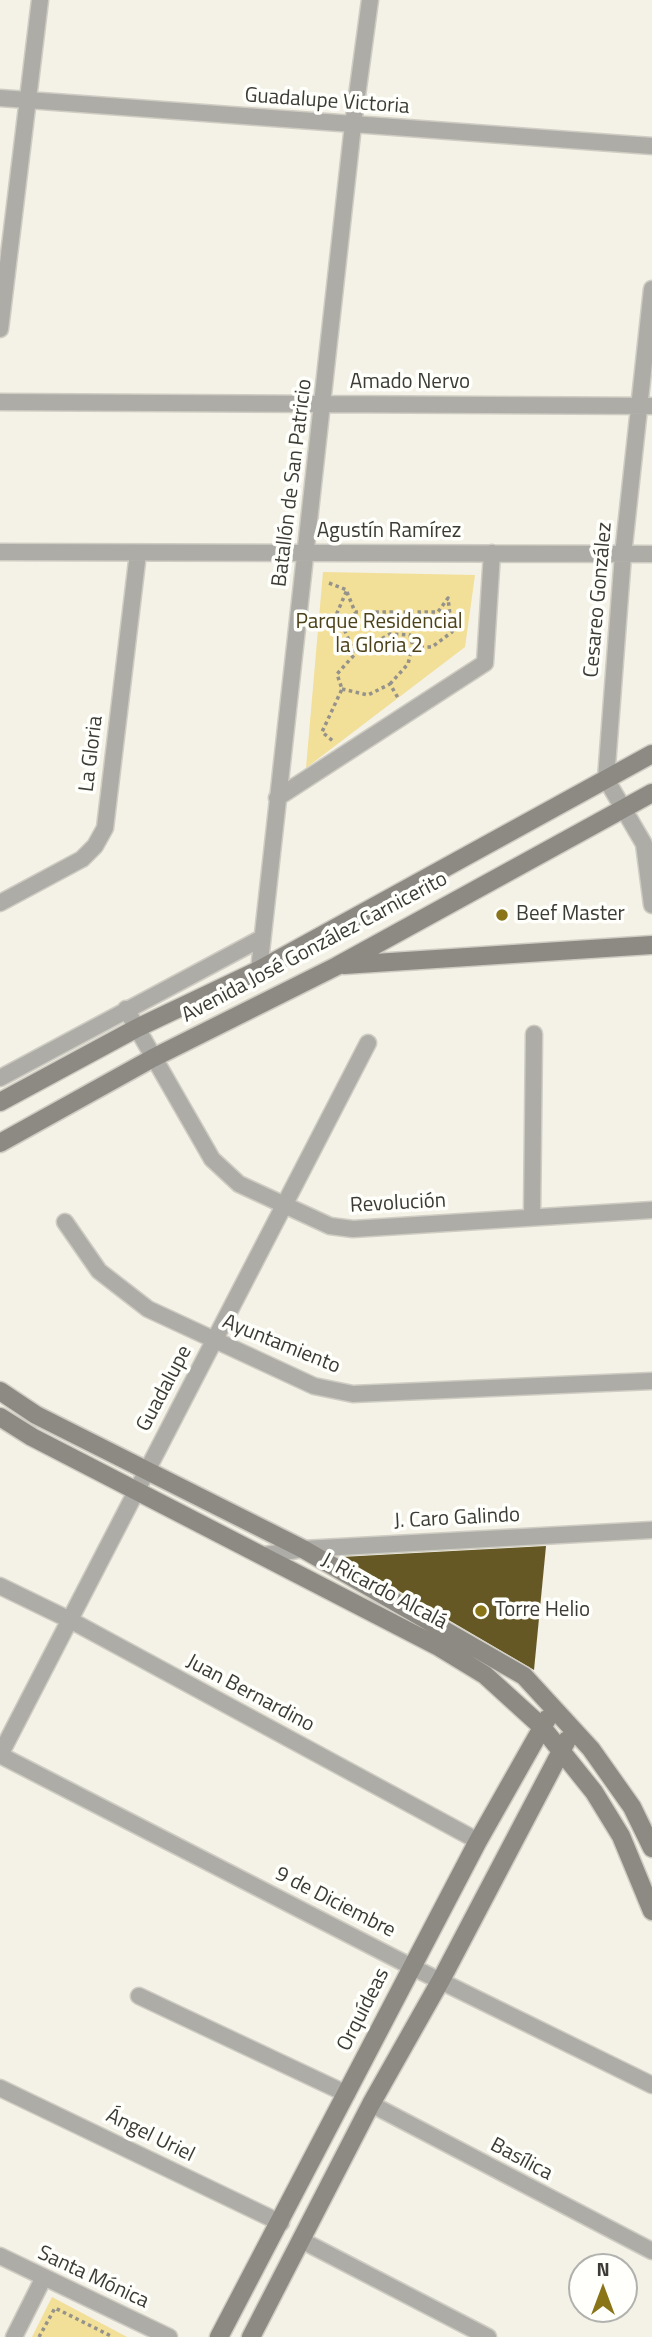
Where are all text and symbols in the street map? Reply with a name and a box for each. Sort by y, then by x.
street label: Guadalupe Victoria [244,84,410,120]
street label: Amado Nervo [350,370,470,396]
street label: Batallón de San Patricio [268,378,318,588]
street label: Agustín Ramírez [317,519,461,545]
street label: Cesareo González [580,521,618,679]
park label: Parque Residencial la Gloria 2 [295,610,463,660]
street label: La Gloria [75,715,109,793]
street label: Avenida José González Carnicerito [178,867,452,1029]
place label: Beef Master [516,902,625,928]
marker: Beef Master [494,907,510,923]
street label: Revolución [349,1189,447,1219]
street label: Ayuntamiento [218,1310,344,1380]
street label: Guadalupe [132,1342,198,1436]
street label: J. Caro Galindo [393,1503,521,1535]
street label: J. Ricardo Alcalá [317,1548,451,1636]
place label: Torre Helio [495,1598,590,1624]
marker: Torre Helio [473,1603,489,1619]
street label: Juan Bernardino [182,1650,318,1738]
street label: 9 de Diciembre [271,1862,399,1944]
street label: Orquídeas [332,1964,396,2056]
street label: Ángel Uriel [102,2104,198,2168]
street label: Basílica [485,2133,557,2187]
street label: Santa Mónica [33,2241,153,2315]
north arrow [568,2253,638,2323]
text: N [596,2254,610,2283]

